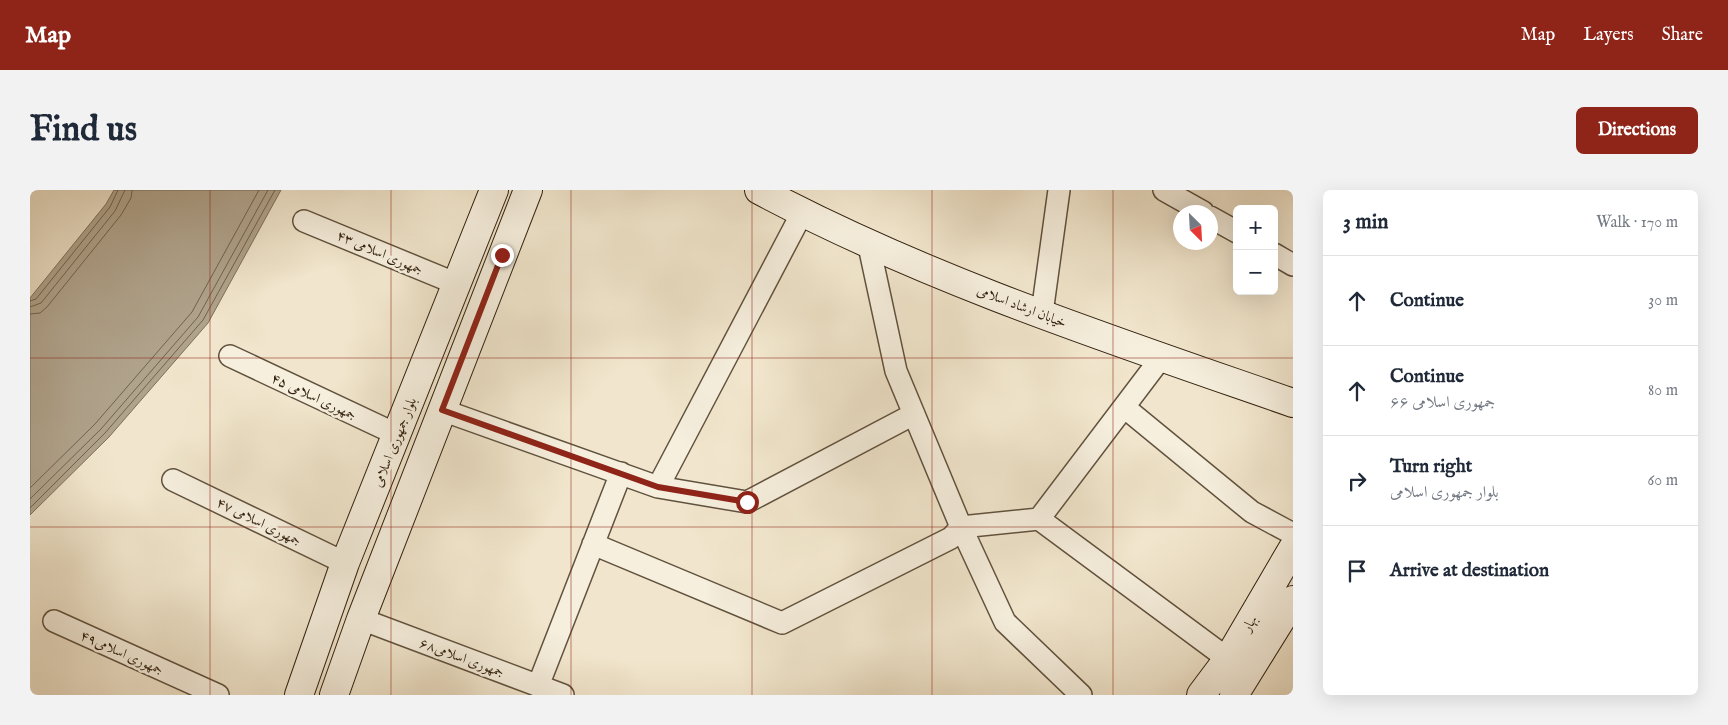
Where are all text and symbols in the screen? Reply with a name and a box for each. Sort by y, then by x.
text: Map [25,20,71,51]
text: Map [1521,24,1555,47]
text: Layers [1583,24,1634,47]
text: Share [1662,24,1703,47]
button: Directions [1576,107,1698,154]
text: Find us [30,108,137,153]
north arrow [1173,205,1218,250]
map controls [1233,205,1278,295]
button: + [1233,205,1278,250]
text: 3 min [1343,209,1388,236]
text: Walk · 170 m [1596,213,1678,233]
street label: جمهوری اسلامی ۴۳ [334,227,425,279]
route end [491,244,514,267]
button: − [1233,250,1278,295]
street label: خیابان ارشاد اسلامی [974,282,1069,332]
icon: ahead [1343,287,1371,315]
text: Continue [1390,289,1464,313]
text: 30 m [1648,291,1678,311]
text: Continue [1390,365,1464,389]
street label: جمهوری اسلامی ۴۵ [268,369,359,425]
icon: ahead [1343,377,1371,405]
text: 80 m [1648,381,1678,401]
text: جمهوری اسلامی ۶۶ [1390,393,1495,413]
street label: بلوار جمهوری اسلامی [369,395,421,490]
text: Turn right [1390,455,1472,479]
icon: right [1343,467,1371,495]
text: 60 m [1648,471,1678,491]
text: بلوار جمهوری اسلامی [1390,483,1499,503]
route start [736,491,759,514]
street label: جمهوری اسلامی ۴۷ [213,494,304,550]
icon: arrive [1343,557,1371,585]
text: Arrive at destination [1390,559,1549,583]
street label: بهار [1237,612,1262,637]
street label: جمهوری اسلامی۴۹ [77,627,166,679]
street label: جمهوری اسلامی۶۸ [417,634,507,682]

